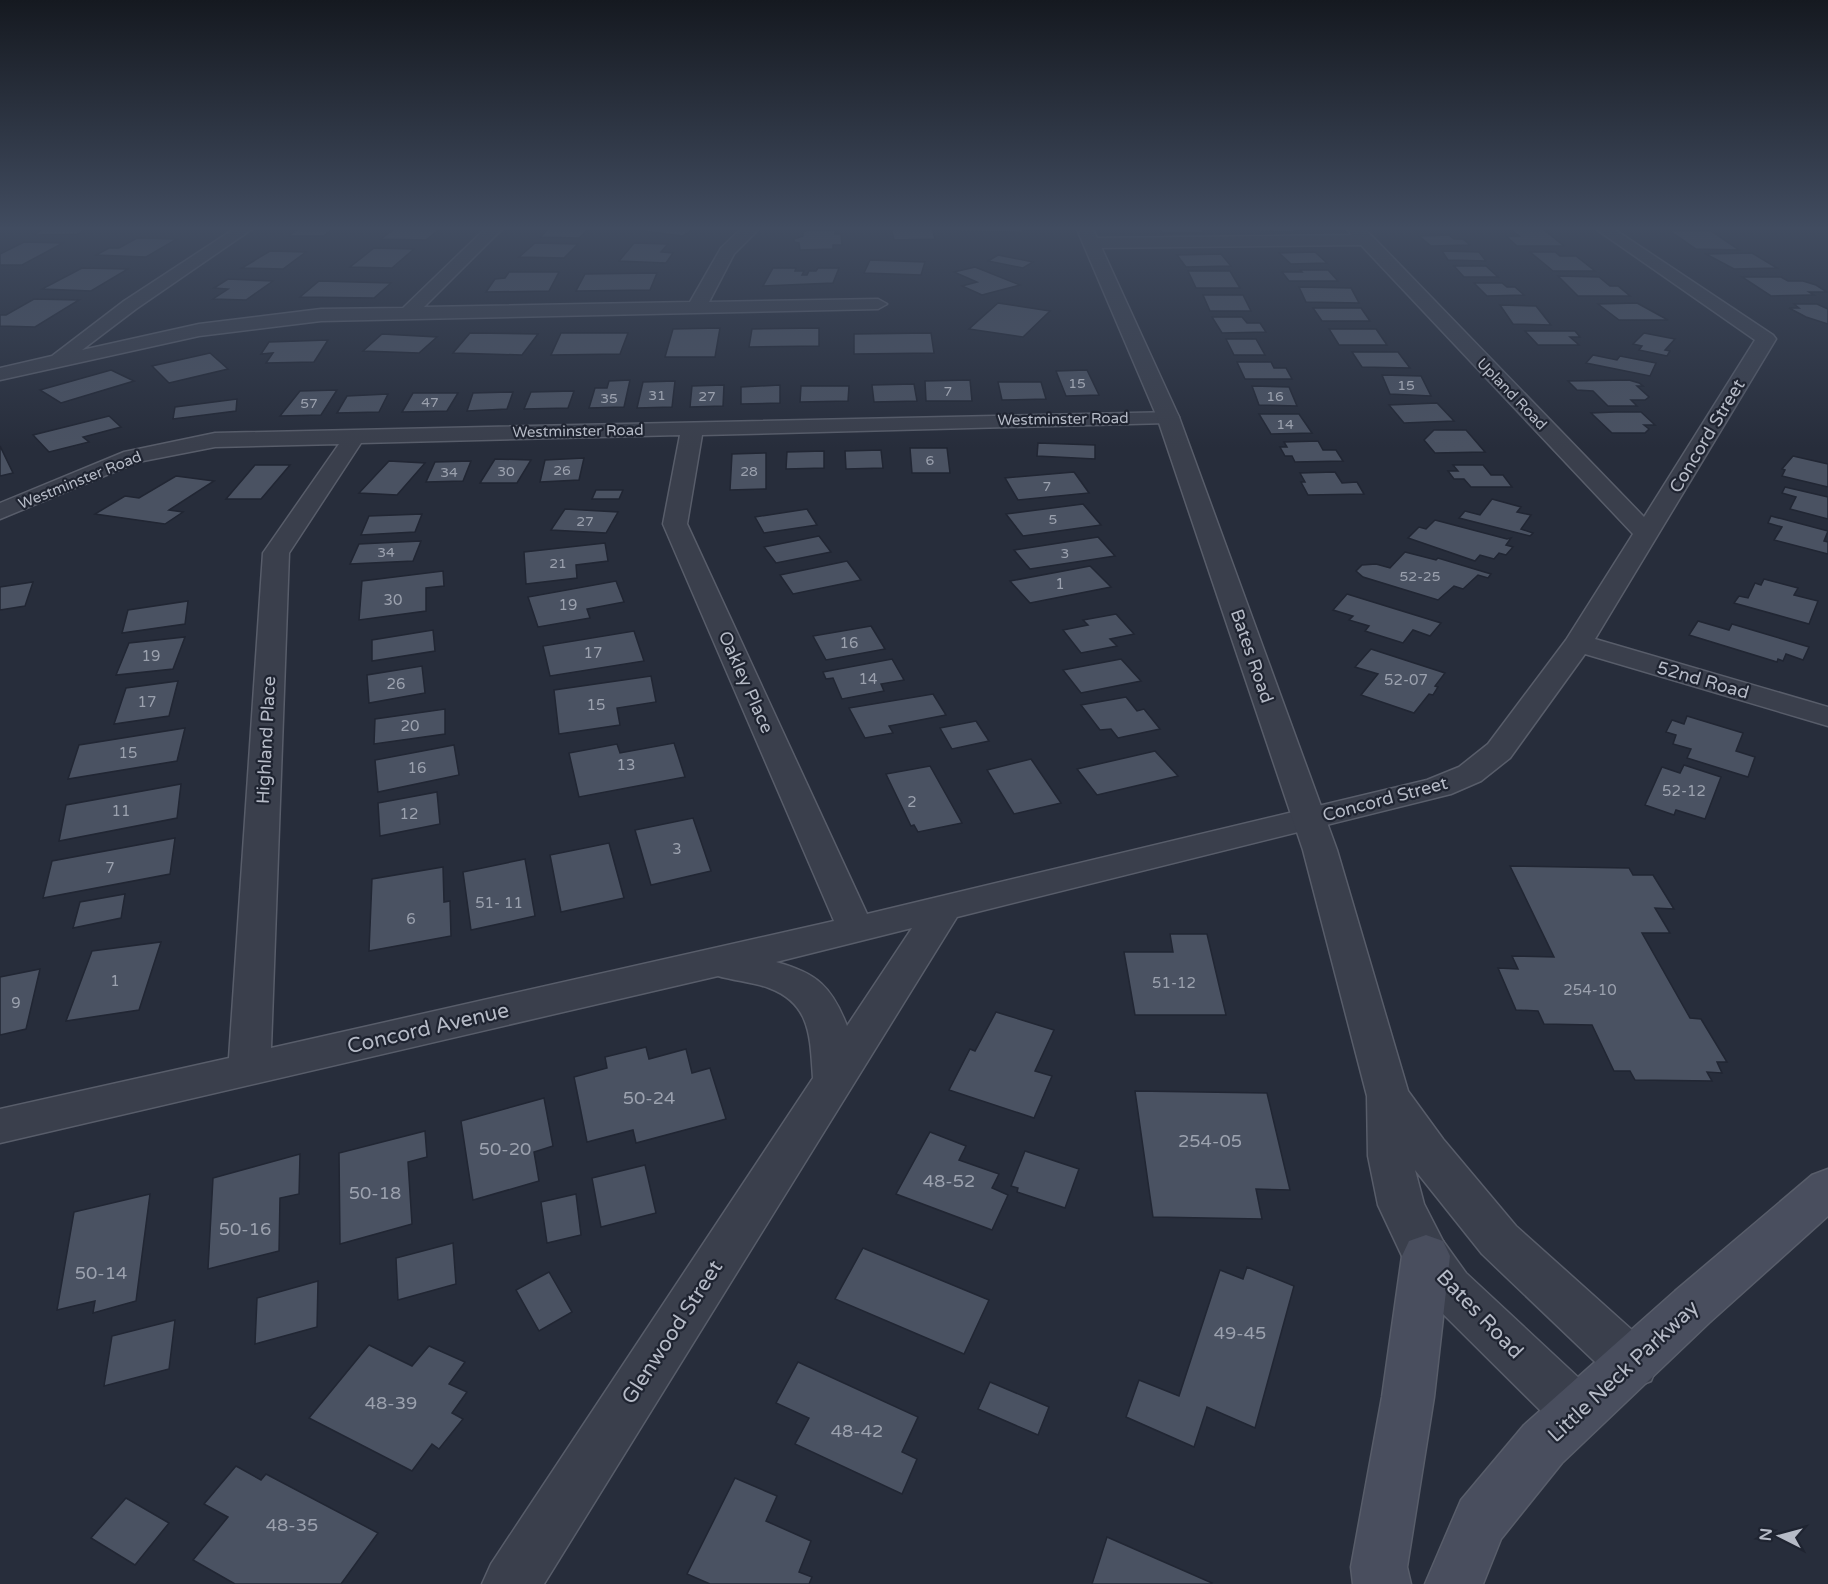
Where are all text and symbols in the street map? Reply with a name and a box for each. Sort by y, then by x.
street label: Upland Road [1473,354,1551,434]
house number: 15 [1068,375,1086,392]
street label: Concord Street [1664,375,1750,497]
house number: 15 [1397,377,1415,394]
house number: 7 [944,383,952,400]
house number: 31 [648,387,666,404]
house number: 27 [698,388,716,405]
house number: 16 [1266,388,1284,405]
house number: 35 [600,390,618,407]
house number: 47 [421,394,439,411]
house number: 57 [300,395,318,412]
street label: Westminster Road [997,409,1129,429]
house number: 14 [1276,416,1294,433]
street label: Westminster Road [512,421,644,441]
street label: Westminster Road [16,447,144,513]
house number: 6 [926,452,935,469]
house number: 26 [553,462,571,479]
house number: 30 [497,463,515,480]
house number: 28 [740,463,758,480]
house number: 34 [440,464,458,481]
house number: 7 [1043,478,1051,495]
house number: 5 [1049,511,1057,528]
house number: 27 [576,513,594,530]
house number: 34 [377,544,395,561]
house number: 3 [1061,545,1069,562]
house number: 21 [549,555,567,572]
house number: 52-25 [1400,568,1440,585]
house number: 1 [1055,575,1065,593]
house number: 30 [384,591,402,609]
house number: 19 [559,596,577,614]
street label: Bates Road [1226,606,1278,706]
street label: Oakley Place [714,627,778,737]
house number: 16 [840,634,858,652]
house number: 17 [584,644,602,662]
house number: 19 [142,647,160,665]
street label: 52nd Road [1654,656,1752,704]
house number: 14 [859,670,877,688]
house number: 52-07 [1384,671,1428,689]
street label: Highland Place [252,675,280,805]
house number: 26 [387,675,405,693]
house number: 17 [138,693,156,711]
house number: 15 [587,696,605,714]
house number: 20 [401,717,419,735]
house number: 15 [119,744,137,762]
house number: 13 [617,756,635,774]
house number: 16 [408,759,426,777]
street label: Concord Street [1320,772,1450,826]
house number: 52-12 [1662,782,1706,800]
house number: 2 [907,793,917,811]
house number: 11 [112,802,130,820]
house number: 12 [400,805,418,823]
house number: 3 [672,840,682,858]
house number: 7 [105,859,115,877]
house number: 51- 11 [475,894,523,912]
house number: 6 [406,910,416,928]
house number: 1 [110,972,120,990]
house number: 51-12 [1152,974,1196,992]
house number: 254-10 [1563,981,1617,999]
house number: 9 [11,994,21,1012]
street label: Concord Avenue [345,998,512,1059]
house number: 50-24 [623,1087,675,1109]
house number: 254-05 [1178,1130,1242,1152]
house number: 50-20 [479,1138,531,1160]
house number: 48-52 [923,1170,975,1192]
house number: 50-18 [349,1182,401,1204]
house number: 50-16 [219,1218,271,1240]
street label: Glenwood Street [617,1256,728,1409]
house number: 50-14 [75,1262,127,1284]
street label: Bates Road [1431,1265,1528,1364]
street label: Little Neck Parkway [1543,1295,1704,1448]
house number: 49-45 [1214,1322,1266,1344]
house number: 48-39 [365,1392,417,1414]
house number: 48-42 [831,1420,883,1442]
north arrow [1750,1506,1810,1566]
house number: 48-35 [266,1514,318,1536]
text: N [1755,1527,1777,1542]

